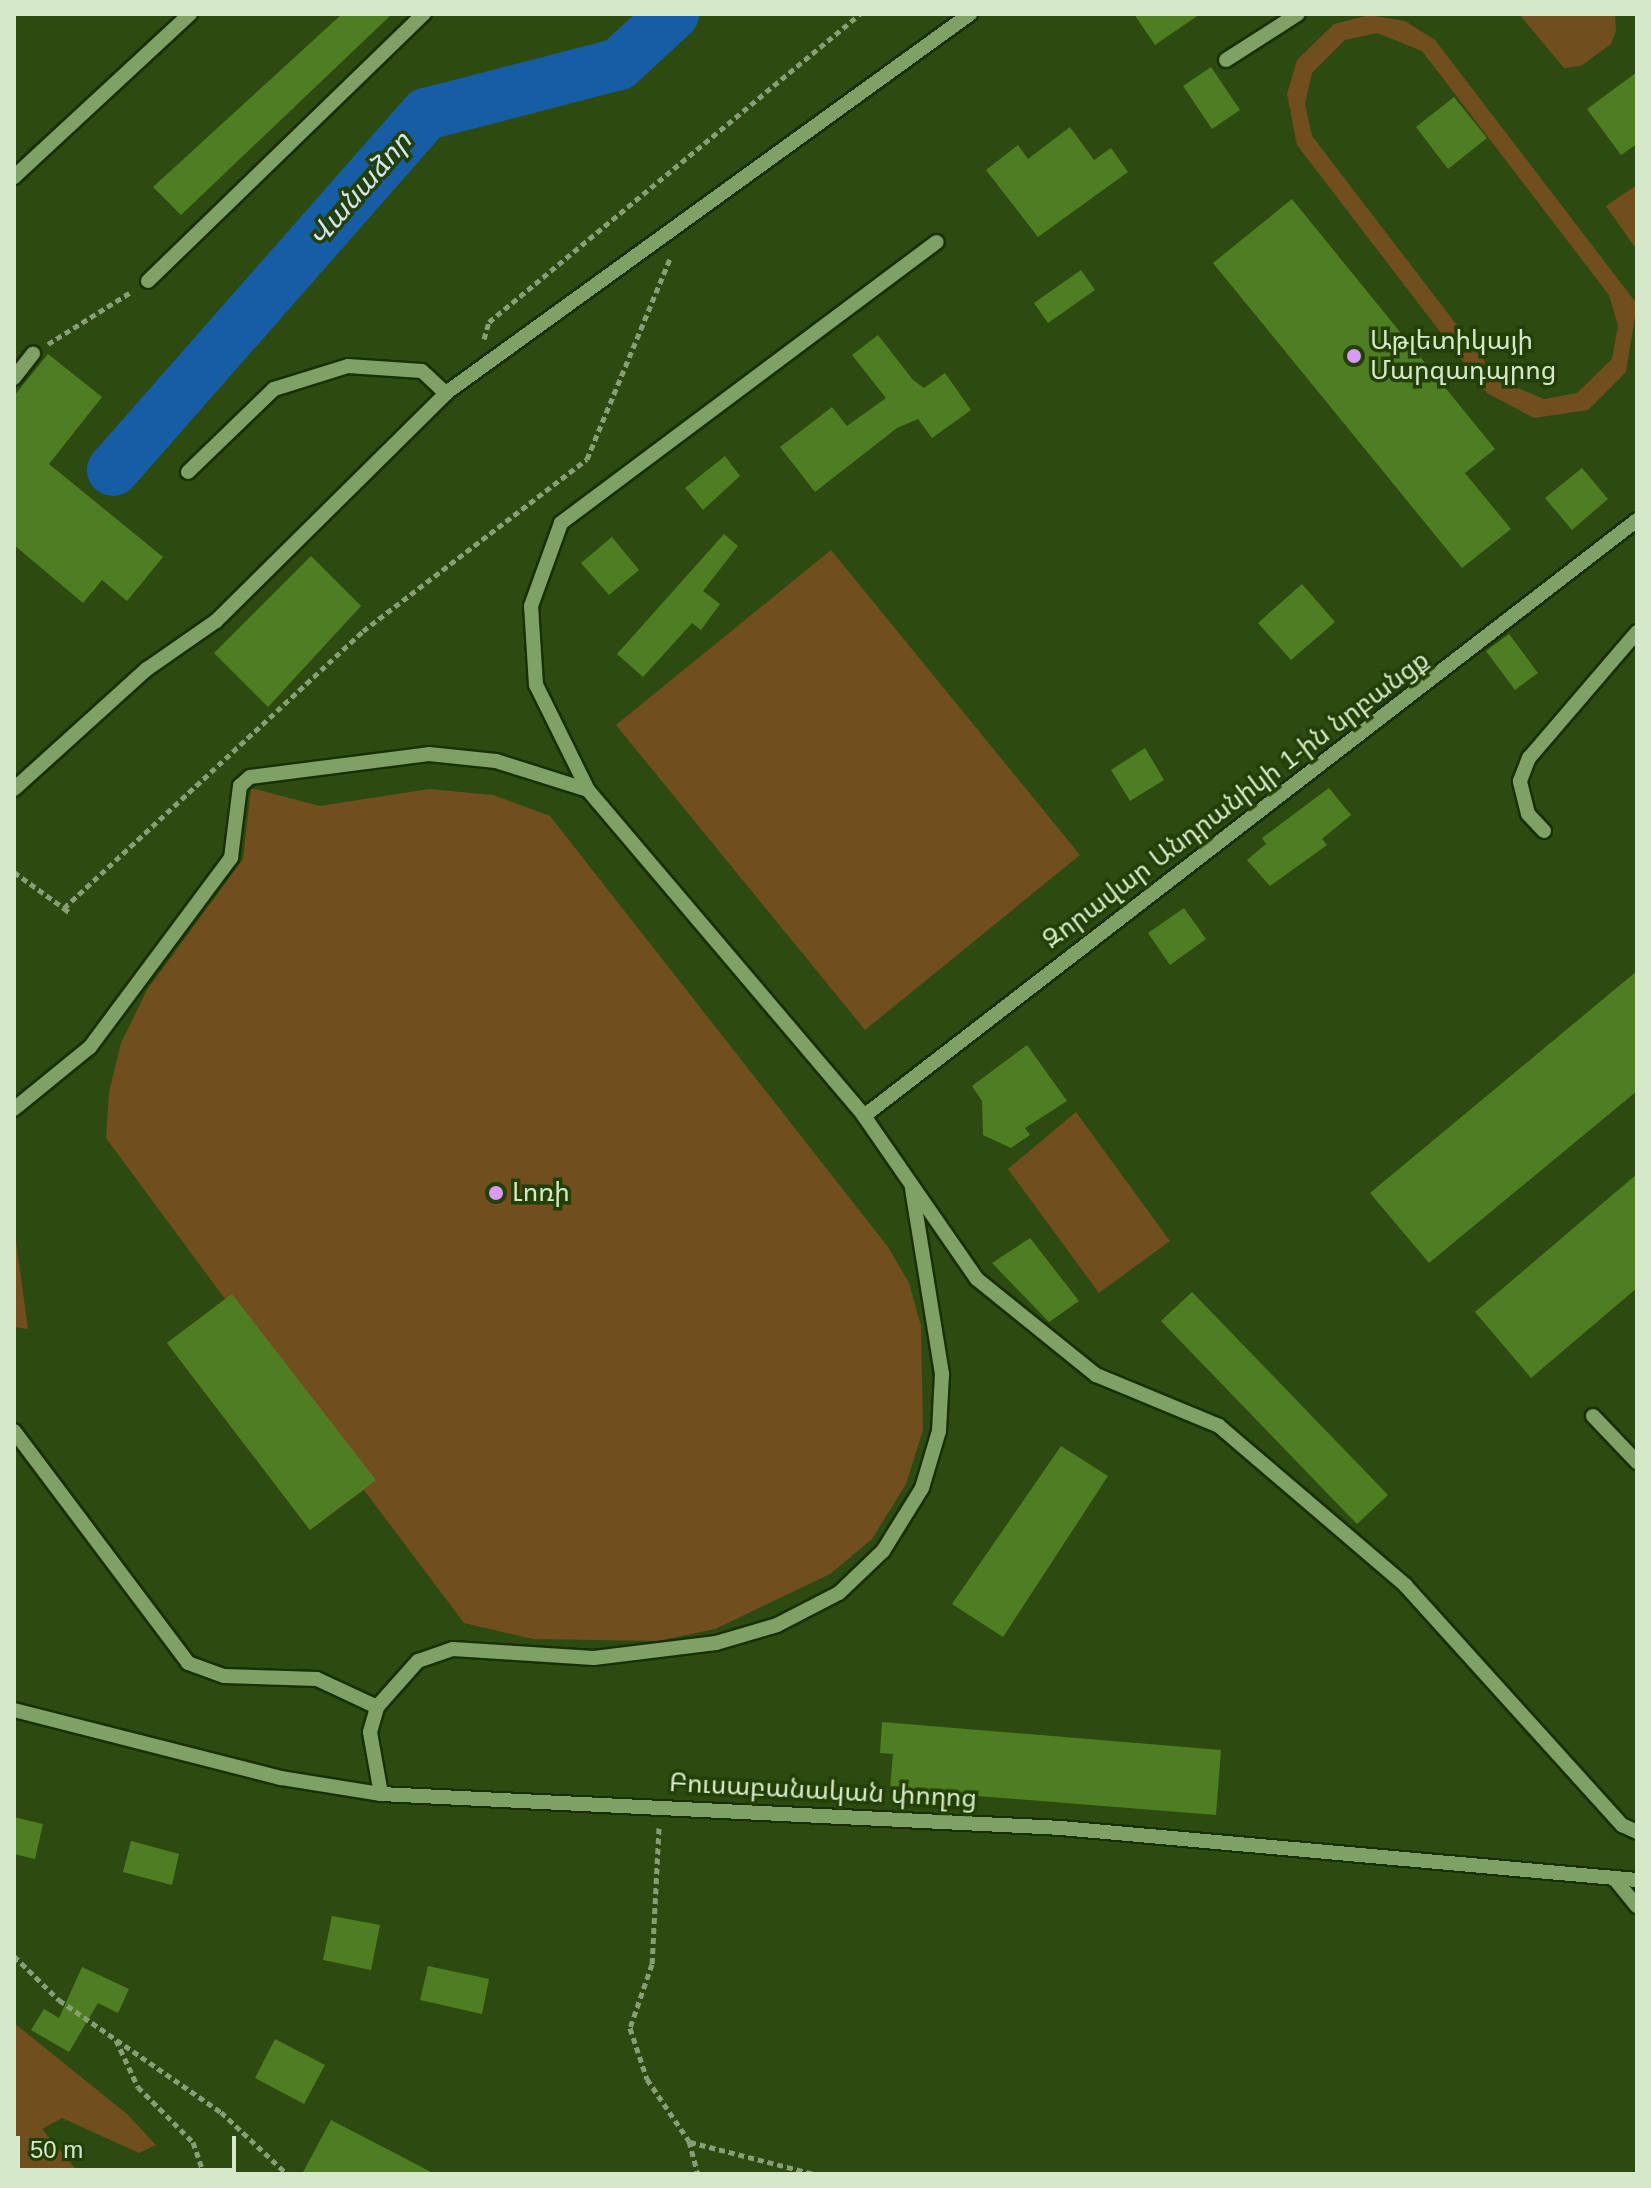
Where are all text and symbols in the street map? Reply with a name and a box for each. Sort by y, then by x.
water label: Վանաձոր [301,125,419,253]
place label: Աթլետիկայի Մարզադպրոց [1370,325,1556,386]
marker: Աթլետիկայի Մարզադպրոց [1345,347,1363,365]
street label: Զորավար Անդրանիկի 1-ին նրբանցք [1037,644,1435,956]
place label: Լոռի [512,1177,570,1209]
marker: Լոռի [487,1184,505,1202]
street label: Բուսաբանական փողոց [668,1767,978,1815]
scale bar [20,2120,240,2170]
text: 50 m [30,2136,83,2163]

